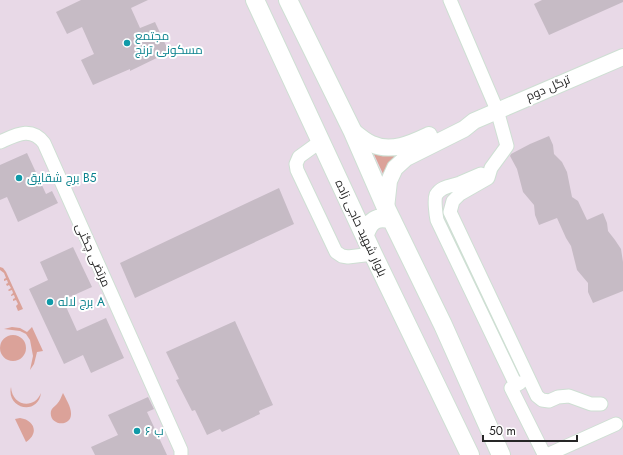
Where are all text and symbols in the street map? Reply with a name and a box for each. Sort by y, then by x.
place label: مجتمع مسکونی ترنج [135,27,203,59]
marker: مجتمع مسکونی ترنج [122,38,132,48]
street label: ترگل دوم [523,70,574,105]
place label: برج شقایق B5 [27,169,97,187]
marker: برج شقایق B5 [14,173,24,183]
street label: بلوار شهید حاجی زاده [331,176,391,280]
street label: مرتضی چگنی [71,220,115,290]
place label: برج لاله A [58,293,105,311]
marker: برج لاله A [45,297,55,307]
scale bar [483,417,577,443]
place label: ب ۶ [145,422,164,440]
text: 50 m [489,422,516,440]
marker: ب ۶ [132,426,142,436]

